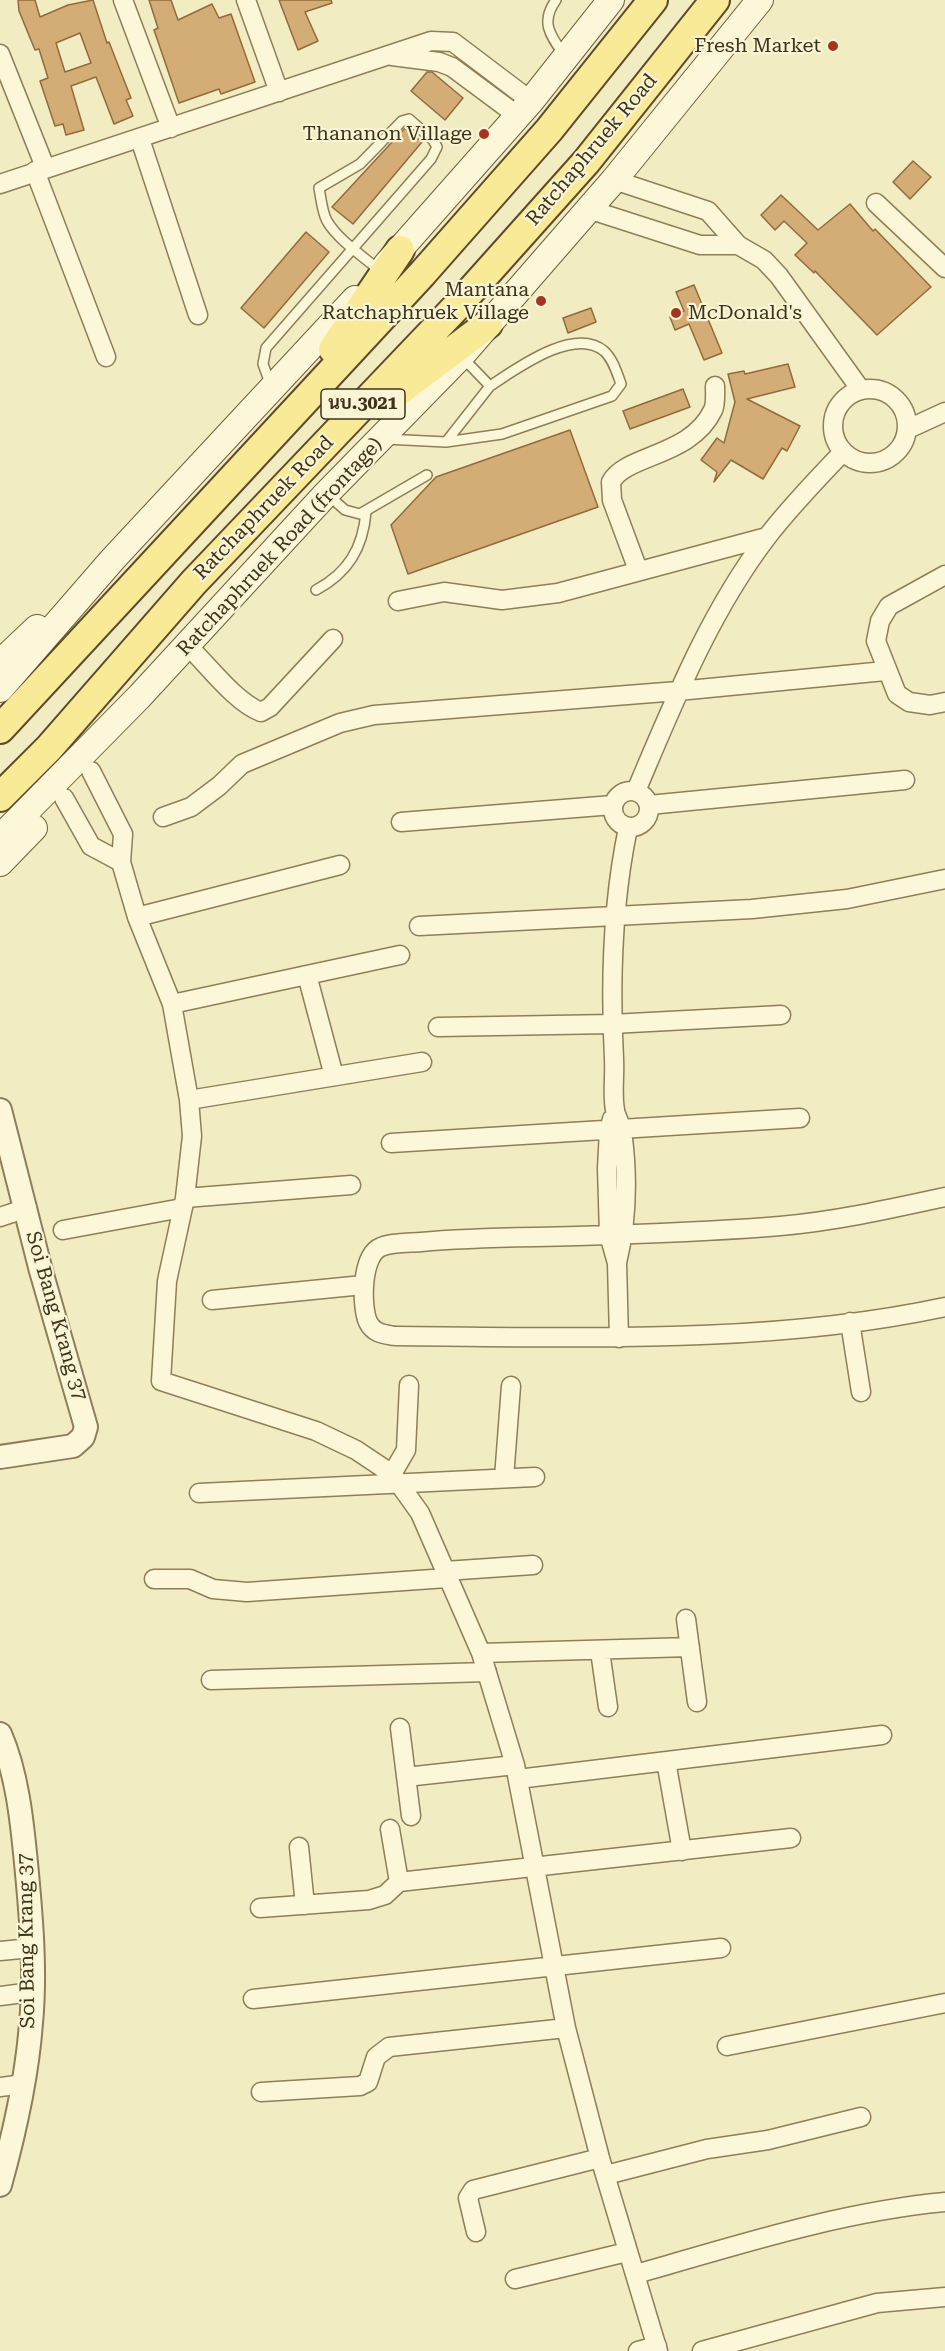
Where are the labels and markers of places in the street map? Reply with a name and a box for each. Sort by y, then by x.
place label: Fresh Market [694,34,821,58]
marker: Fresh Market [826,39,840,53]
place label: Thananon Village [303,122,472,146]
marker: Thananon Village [477,127,491,141]
place label: Mantana Ratchaphruek Village [322,278,529,325]
marker: Mantana Ratchaphruek Village [534,294,548,308]
place label: McDonald's [688,301,802,325]
marker: McDonald's [669,306,683,320]

